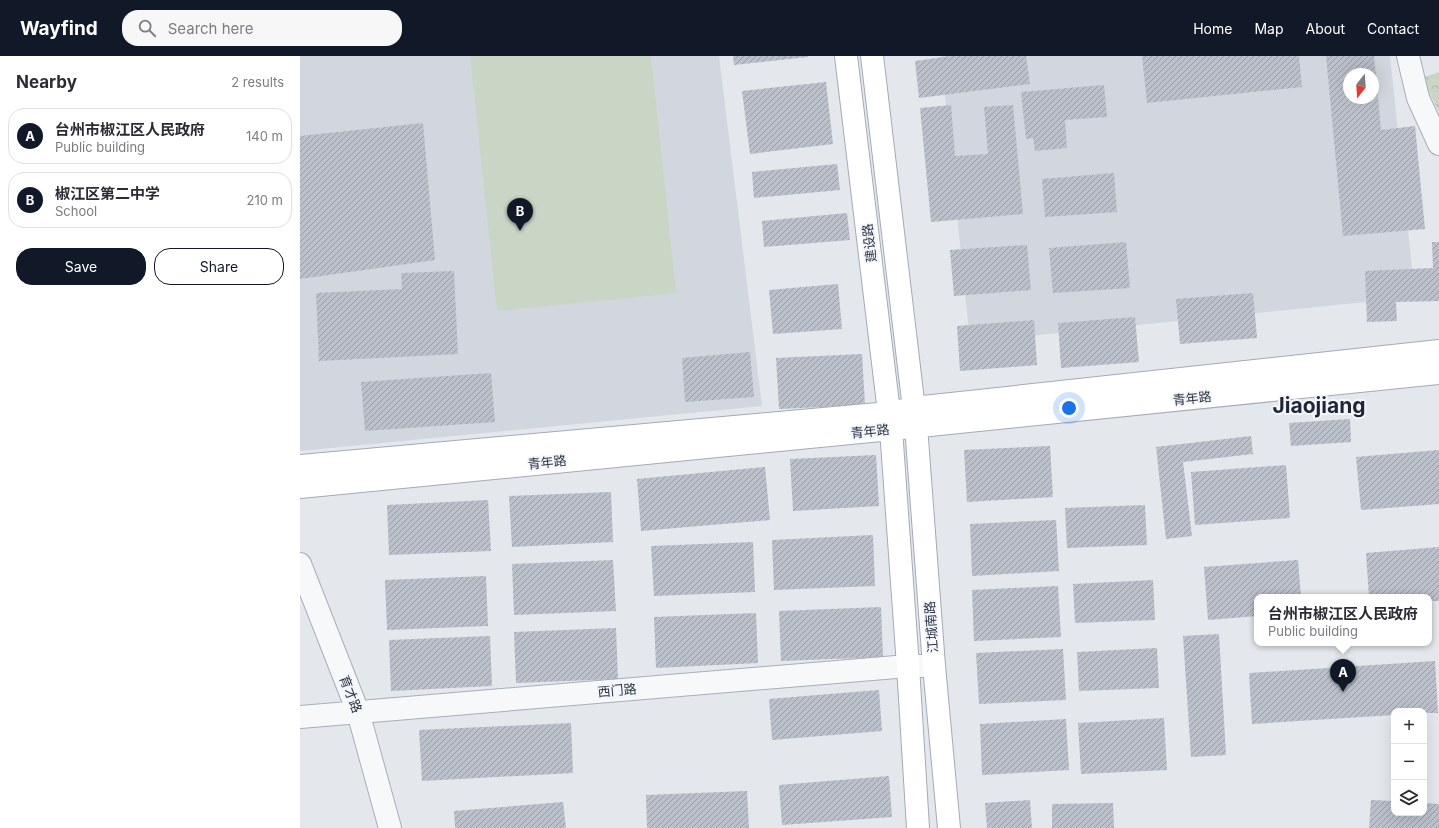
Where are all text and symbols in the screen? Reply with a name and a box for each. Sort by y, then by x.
search box [122,10,402,46]
text: Wayfind [20,17,98,40]
icon: search [136,17,158,39]
text: Search here [168,19,253,38]
text: Home [1193,20,1232,37]
text: Map [1254,20,1284,37]
text: About [1306,20,1345,37]
text: Contact [1367,20,1419,37]
north arrow [1343,68,1379,104]
text: Nearby [16,72,77,92]
text: 2 results [231,74,284,90]
text: 台州市椒江区人民政府 [55,120,205,139]
text: A [25,128,35,144]
text: 140 m [246,128,283,144]
text: Public building [55,139,145,155]
text: 椒江区第二中学 [55,184,160,203]
text: B [26,192,34,208]
text: 210 m [247,192,283,208]
pin: B [507,198,533,231]
text: School [55,203,97,219]
street label: 建设路 [859,223,879,263]
button: Save [16,248,146,285]
button: Share [154,248,284,285]
street label: 青年路 [1172,388,1212,408]
district label: Jiaojiang [1273,393,1365,418]
your location [1059,398,1079,418]
street label: 青年路 [850,421,890,441]
street label: 青年路 [527,452,567,472]
popup [1254,594,1432,646]
street label: 江城南路 [921,600,941,654]
text: 台州市椒江区人民政府 [1268,604,1418,623]
text: Public building [1268,623,1358,639]
pin: A [1330,659,1356,692]
street label: 育才路 [337,673,365,715]
street label: 西门路 [597,680,637,700]
map controls [1391,708,1427,816]
button: + [1391,708,1427,744]
button: − [1391,744,1427,780]
button: layers [1391,780,1427,816]

